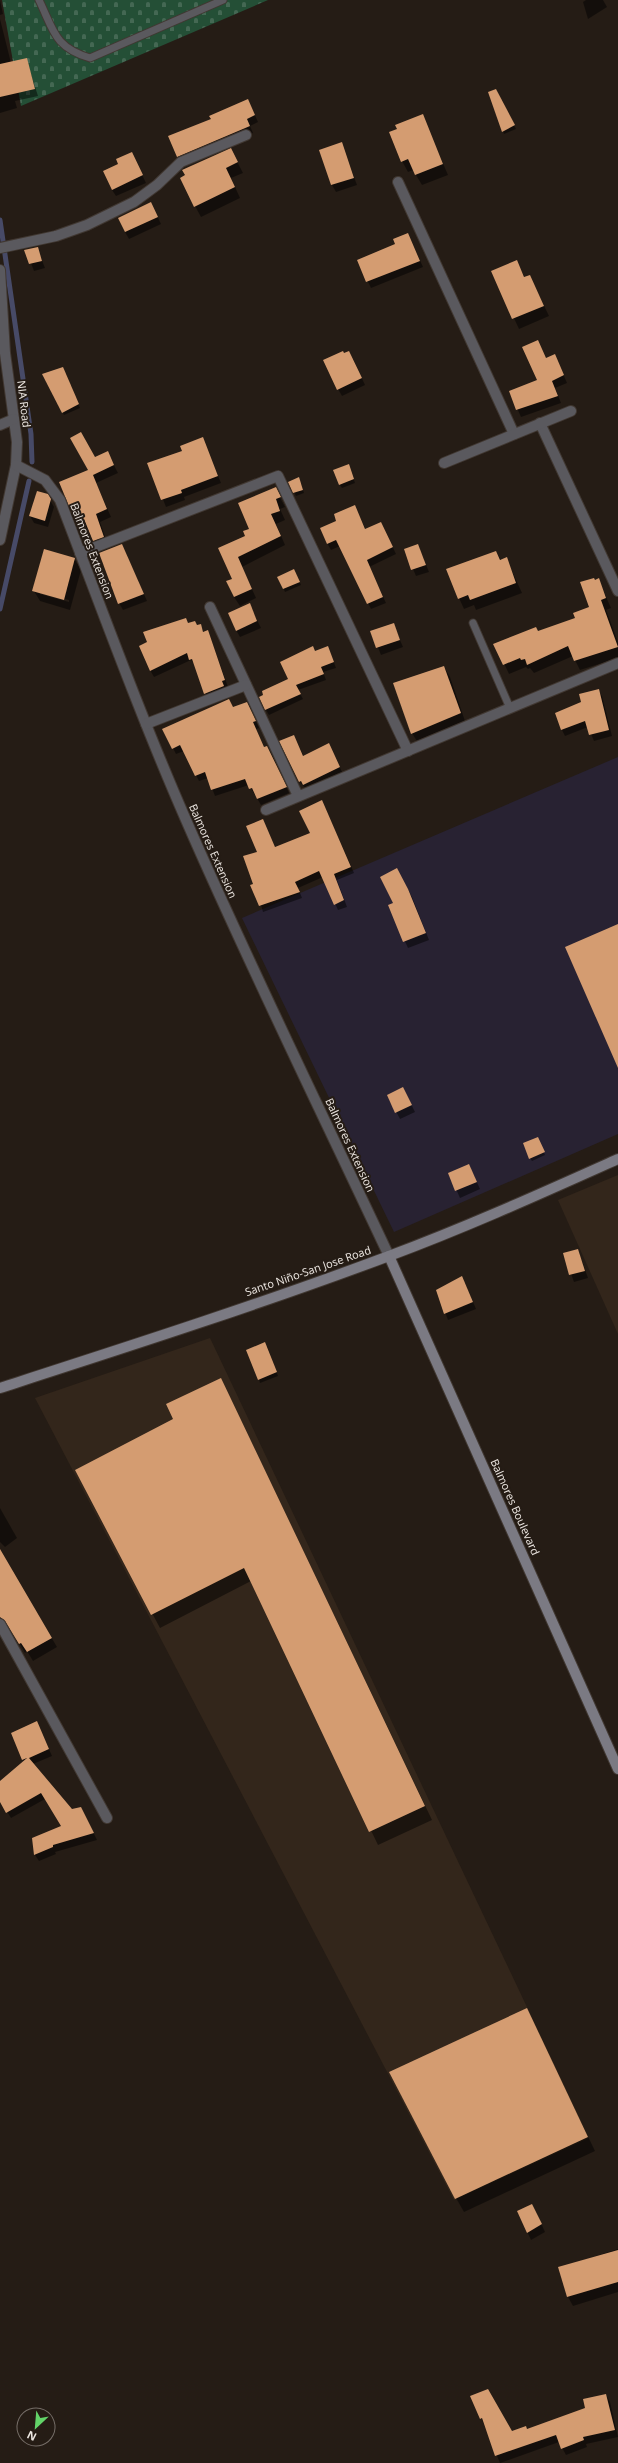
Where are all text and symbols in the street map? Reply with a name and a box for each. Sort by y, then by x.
street label: NIA Road [14,379,35,428]
street label: Balmores Extension [67,501,118,601]
street label: Balmores Extension [186,801,241,900]
street label: Balmores Extension [322,1096,379,1194]
street label: Santo Niño-San Jose Road [243,1242,373,1299]
street label: Balmores Boulevard [487,1456,543,1557]
north arrow [16,2407,56,2447]
text: N [24,2428,39,2445]

